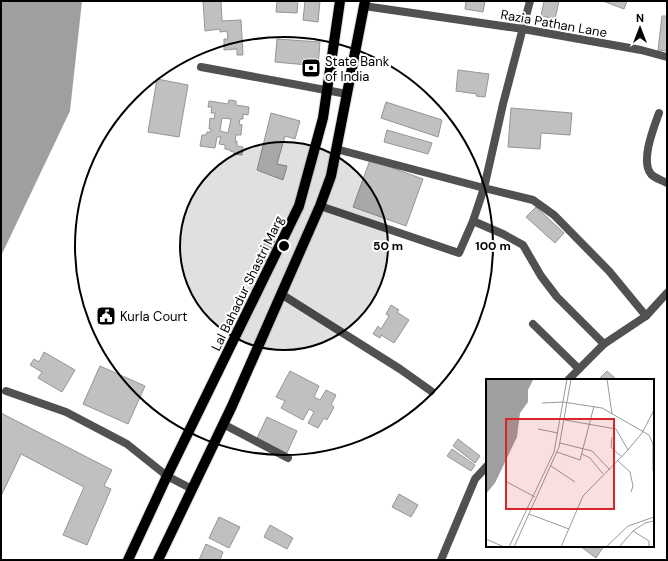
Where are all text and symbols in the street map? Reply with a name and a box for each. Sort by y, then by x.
street label: Razia Pathan Lane [499,6,608,41]
north arrow [620,8,660,48]
text: N [636,11,644,25]
place label: State Bank of India [325,53,390,85]
bank icon: State Bank of India [300,57,322,79]
street label: Lal Bahadur Shastri Marg [207,213,288,354]
text: 50 m [373,238,403,254]
text: 100 m [475,238,511,254]
centre of rings [277,239,291,253]
public building icon: Kurla Court [95,305,117,327]
place label: Kurla Court [120,308,187,325]
inset map [486,379,654,547]

